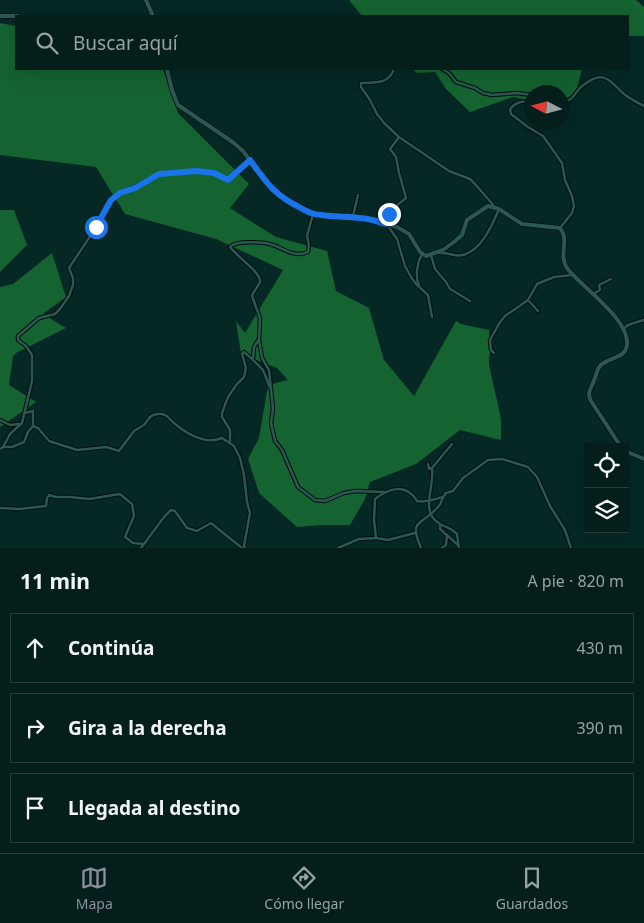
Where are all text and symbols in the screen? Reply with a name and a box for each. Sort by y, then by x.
search box [15,15,629,70]
icon: search [33,29,61,57]
text: Buscar aquí [73,30,178,56]
north arrow [524,85,569,130]
route end [378,203,401,226]
route start [85,216,108,239]
map controls [584,443,629,533]
button: locate [584,443,629,488]
button: layers [584,488,629,533]
text: 11 min [20,567,90,595]
text: A pie · 820 m [527,570,624,592]
icon: ahead [21,634,49,662]
text: Continúa [68,635,154,661]
text: 430 m [576,637,623,659]
icon: right [21,714,49,742]
text: Gira a la derecha [68,715,227,741]
text: 390 m [576,717,623,739]
icon: arrive [21,794,49,822]
text: Llegada al destino [68,795,240,821]
tab: Mapa [76,864,113,913]
tab: Cómo llegar [264,864,344,913]
tab: Guardados [496,864,568,913]

